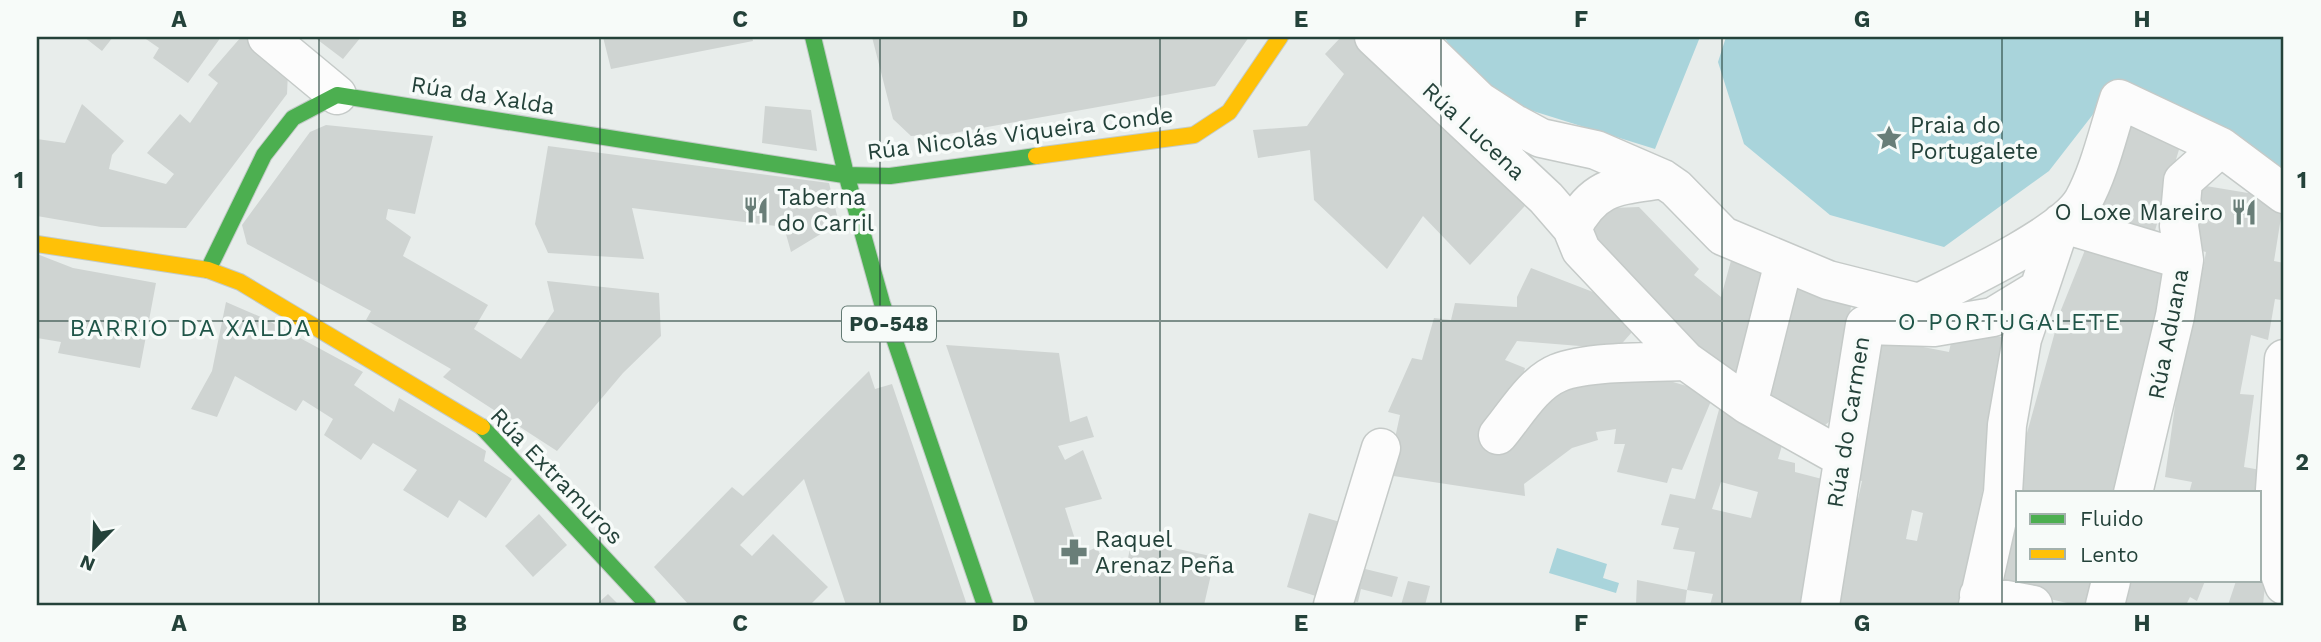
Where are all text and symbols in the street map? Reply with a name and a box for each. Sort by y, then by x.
text: A [171,6,187,33]
text: B [451,6,467,33]
text: C [732,6,748,33]
text: D [1012,6,1028,33]
text: E [1294,6,1308,33]
text: F [1574,6,1588,33]
text: G [1854,6,1870,33]
text: H [2133,6,2151,33]
street label: Rúa da Xalda [409,71,557,120]
street label: Rúa Lucena [1417,77,1531,186]
street label: Rúa Nicolás Viqueira Conde [865,101,1175,166]
place label: Praia do Portugalete [1910,112,2038,165]
place icon: Praia do Portugalete [1874,123,1904,153]
text: 1 [14,167,24,194]
text: 1 [2297,167,2307,194]
place label: Taberna do Carril [777,184,874,237]
restaurant icon: Taberna do Carril [741,195,771,225]
restaurant icon: O Loxe Mareiro [2229,197,2259,227]
place label: O Loxe Mareiro [2055,199,2223,226]
street label: Rúa Aduana [2143,266,2194,402]
road number: PO-548 [842,306,936,342]
district label: O PORTUGALETE [1898,308,2122,336]
district label: BARRIO DA XALDA [70,314,312,342]
street label: Rúa do Carmen [1822,334,1875,510]
street label: Rúa Extramuros [485,402,629,550]
text: 2 [12,449,26,476]
text: 2 [2295,449,2309,476]
legend [2016,491,2262,582]
text: Fluido [2080,506,2144,531]
north arrow [60,512,130,582]
place label: Raquel Arenaz Peña [1095,526,1234,579]
pharmacy icon: Raquel Arenaz Peña [1059,537,1089,567]
text: Lento [2080,542,2139,567]
text: N [77,550,99,577]
text: A [171,610,187,637]
text: B [451,610,467,637]
text: C [732,610,748,637]
text: D [1012,610,1028,637]
text: E [1294,610,1308,637]
text: F [1574,610,1588,637]
text: G [1854,610,1870,637]
text: H [2133,610,2151,637]

